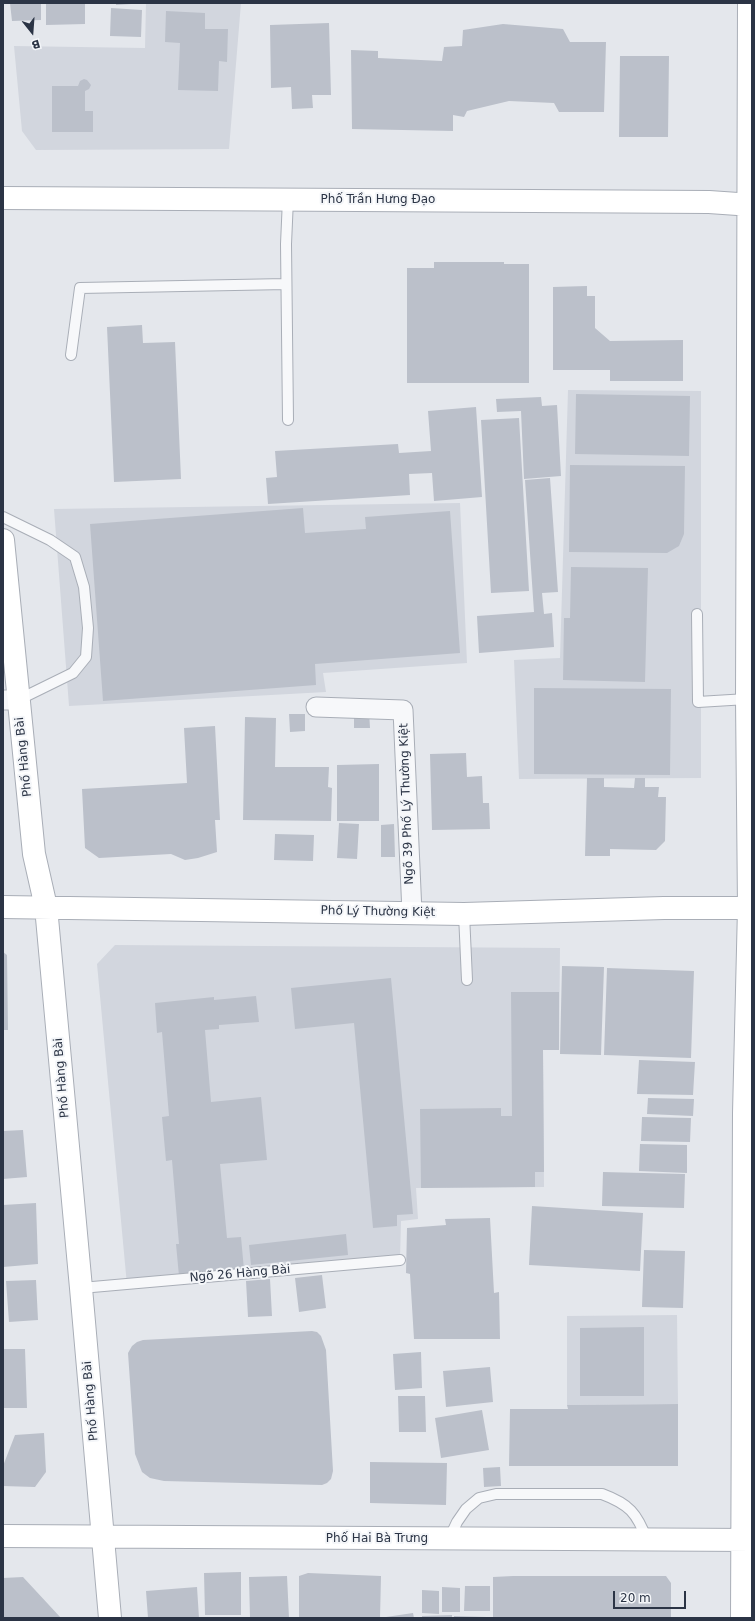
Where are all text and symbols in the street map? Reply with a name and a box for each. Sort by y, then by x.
north arrow [12,12,52,52]
text: B [30,37,42,51]
street label: Phố Trần Hưng Đạo [321,193,435,207]
street label: Phố Hàng Bài [13,716,35,798]
street label: Ngõ 39 Phố Lý Thường Kiệt [397,723,417,885]
street label: Phố Lý Thường Kiệt [321,904,435,920]
street label: Phố Hàng Bài [51,1037,73,1119]
street label: Ngõ 26 Hàng Bài [189,1262,291,1286]
street label: Phố Hàng Bài [80,1360,102,1442]
street label: Phố Hai Bà Trưng [326,1532,428,1546]
scale bar [615,1583,688,1609]
text: 20 m [620,1591,651,1605]

